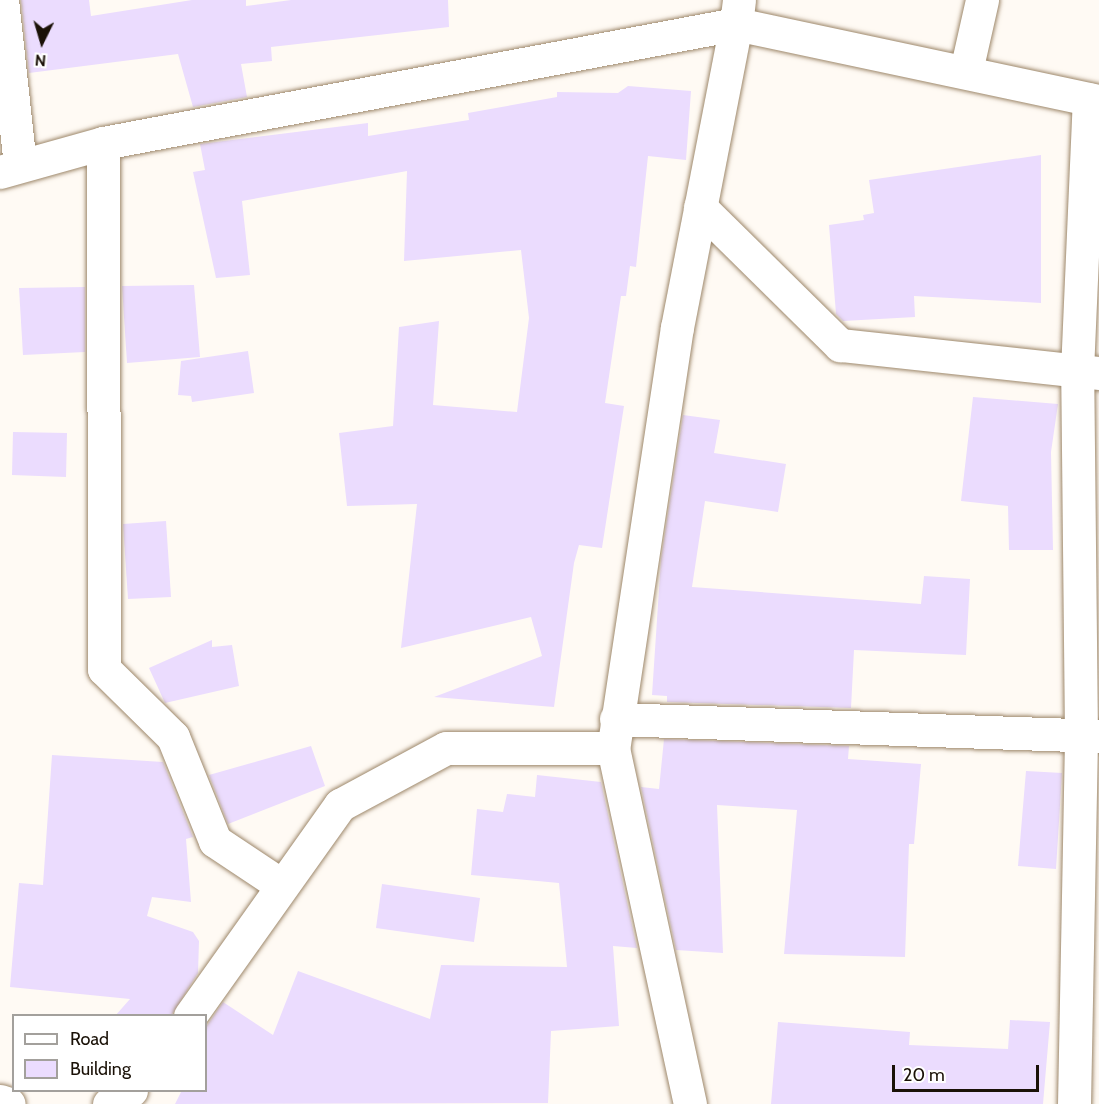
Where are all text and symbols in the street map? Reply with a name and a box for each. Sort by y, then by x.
north arrow [12,12,72,72]
text: N [34,50,47,70]
legend [12,1014,207,1092]
text: Road [70,1028,109,1050]
scale bar [895,1053,1042,1091]
text: Building [70,1058,131,1080]
text: 20 m [903,1064,945,1086]

